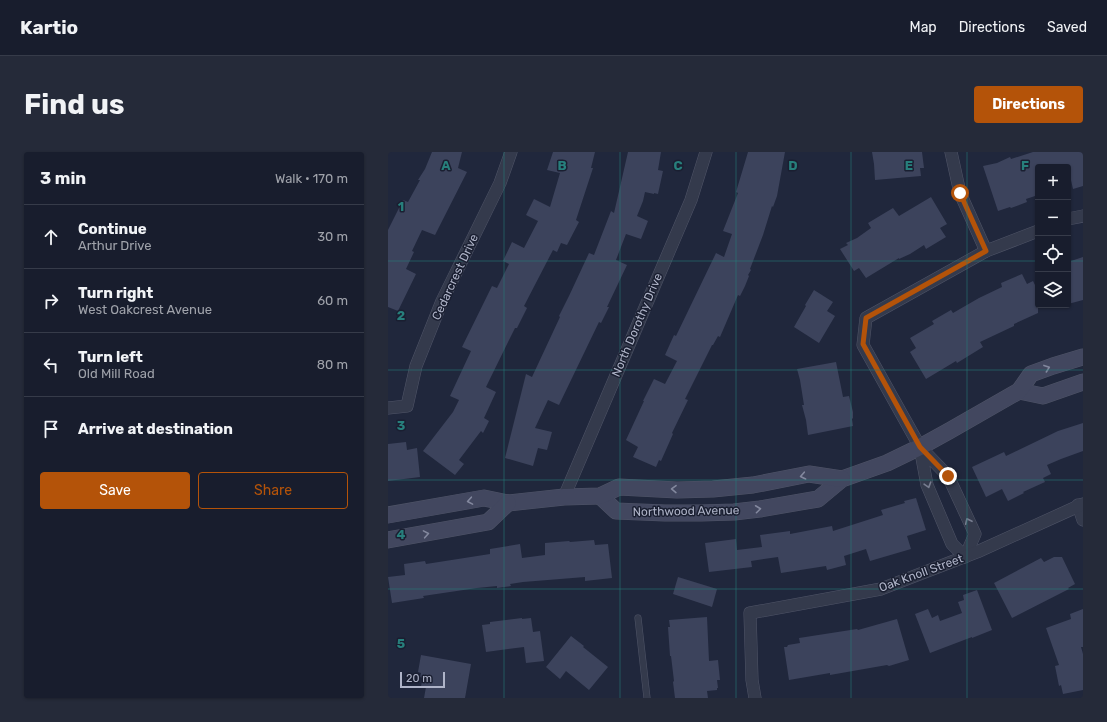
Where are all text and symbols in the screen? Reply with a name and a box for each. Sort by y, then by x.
text: Kartio [20,16,78,39]
text: Map [910,19,937,36]
text: Directions [959,19,1025,36]
text: Saved [1047,19,1087,36]
button: Directions [974,86,1083,123]
text: Find us [24,88,124,121]
text: A [441,158,451,173]
text: B [557,158,567,173]
text: C [673,158,683,173]
text: D [788,158,798,173]
text: E [905,158,913,173]
text: F [1021,158,1029,173]
map controls [1035,164,1071,308]
button: + [1035,164,1071,200]
text: 3 min [40,168,86,188]
text: Walk · 170 m [275,171,348,186]
route start [951,184,969,202]
text: 1 [398,199,404,214]
button: − [1035,200,1071,236]
text: Continue [78,220,147,238]
icon: ahead [40,226,62,248]
text: 30 m [317,229,348,244]
street label: Cedarcrest Drive [429,231,481,322]
button: locate [1035,236,1071,272]
text: Arthur Drive [78,238,152,253]
street label: North Dorothy Drive [609,271,665,379]
button: layers [1035,272,1071,308]
text: Turn right [78,284,153,302]
icon: right [40,290,62,312]
text: 60 m [317,293,348,308]
text: West Oakcrest Avenue [78,302,212,317]
text: 2 [397,308,405,323]
text: Turn left [78,348,143,366]
icon: left [40,354,62,376]
text: 80 m [317,357,348,372]
one-way arrow [1044,365,1051,373]
text: Old Mill Road [78,366,155,381]
icon: arrive [40,418,62,440]
text: 3 [397,418,406,433]
text: Arrive at destination [78,420,233,438]
route end [939,467,957,485]
one-way arrow [800,471,807,480]
button: Save [40,472,190,509]
button: Share [198,472,348,509]
one-way arrow [923,481,932,488]
one-way arrow [671,485,677,494]
one-way arrow [467,496,473,505]
street label: Northwood Avenue [633,503,740,519]
one-way arrow [755,505,761,514]
one-way arrow [965,518,973,525]
text: 4 [397,527,406,542]
one-way arrow [423,530,430,538]
street label: Oak Knoll Street [877,551,965,595]
text: 5 [397,636,405,651]
scale bar [400,670,445,689]
text: 20 m [406,672,432,685]

